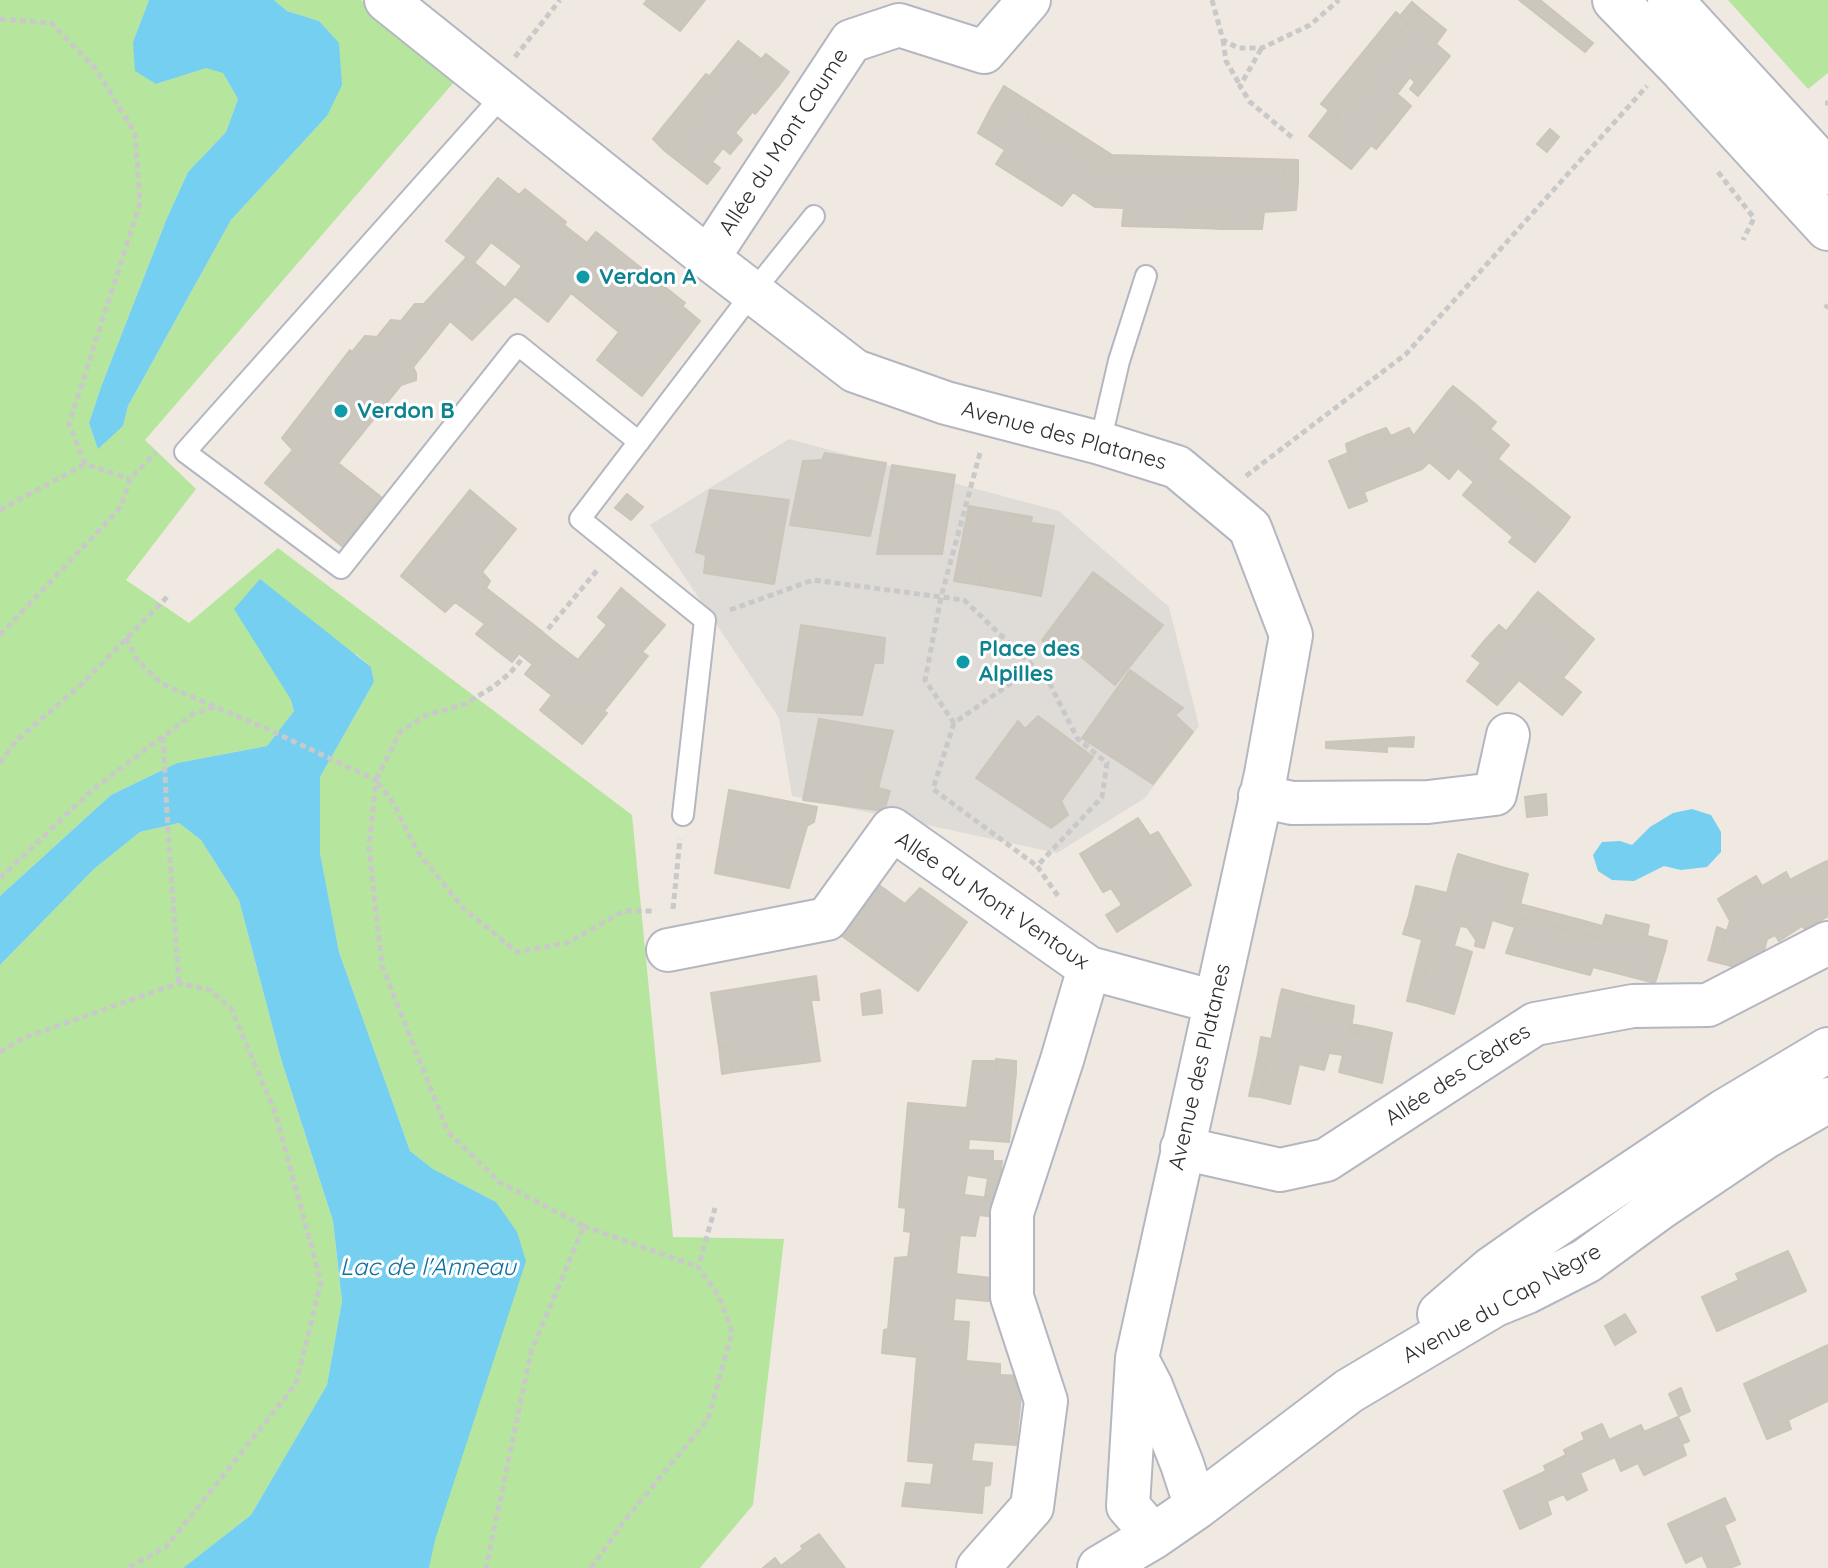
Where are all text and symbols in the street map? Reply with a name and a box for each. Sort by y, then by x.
street label: Allée du Mont Caume [714,44,854,240]
place label: Verdon A [599,264,696,290]
marker: Verdon A [574,268,592,286]
street label: Avenue des Platanes [959,396,1169,476]
place label: Verdon B [357,398,455,424]
marker: Verdon B [332,402,350,420]
place label: Place des Alpilles [979,636,1080,688]
marker: Place des Alpilles [954,653,972,671]
street label: Allée du Mont Ventoux [890,826,1094,976]
street label: Avenue des Platanes [1163,961,1237,1173]
street label: Allée des Cèdres [1380,1018,1536,1132]
street label: Avenue du Cap Nègre [1398,1238,1606,1370]
water label: Lac de l'Anneau [340,1254,516,1282]

